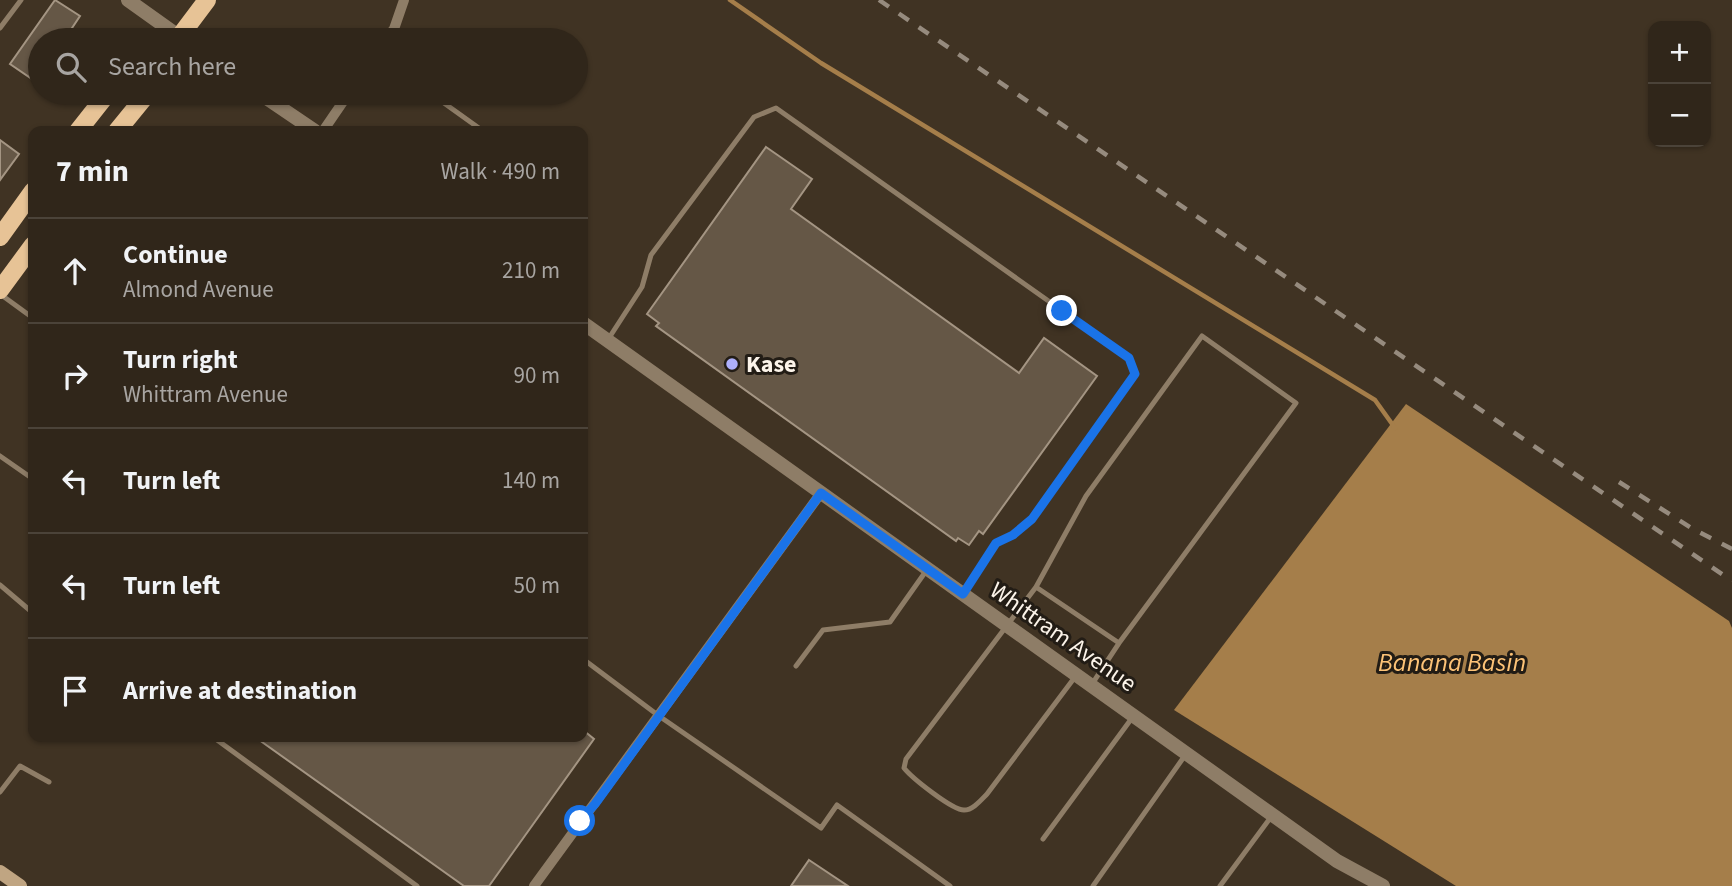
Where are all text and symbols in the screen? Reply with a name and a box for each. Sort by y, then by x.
map controls [1648,21,1711,147]
button: + [1648,21,1711,84]
search box [28,28,588,105]
icon: search [52,48,90,86]
text: Search here [108,48,236,85]
button: − [1648,84,1711,147]
text: 7 min [56,150,129,193]
text: Walk · 490 m [441,155,560,188]
text: Continue [123,236,228,273]
icon: ahead [56,252,94,290]
text: 210 m [502,254,560,287]
text: Almond Avenue [123,273,274,306]
route end [1046,295,1077,326]
text: Turn right [123,341,238,378]
place label: Kase [746,347,796,382]
marker: Kase [724,356,740,372]
icon: right [56,357,94,395]
text: 90 m [513,359,560,392]
text: Whittram Avenue [123,378,288,411]
icon: left [56,462,94,500]
text: Turn left [123,462,220,499]
text: 140 m [502,464,560,497]
icon: left [56,567,94,605]
text: Turn left [123,567,220,604]
text: 50 m [513,569,560,602]
street label: Whittram Avenue [982,573,1144,701]
water label: Banana Basin [1378,644,1526,681]
icon: arrive [56,672,94,710]
text: Arrive at destination [123,672,357,709]
route start [564,805,595,836]

